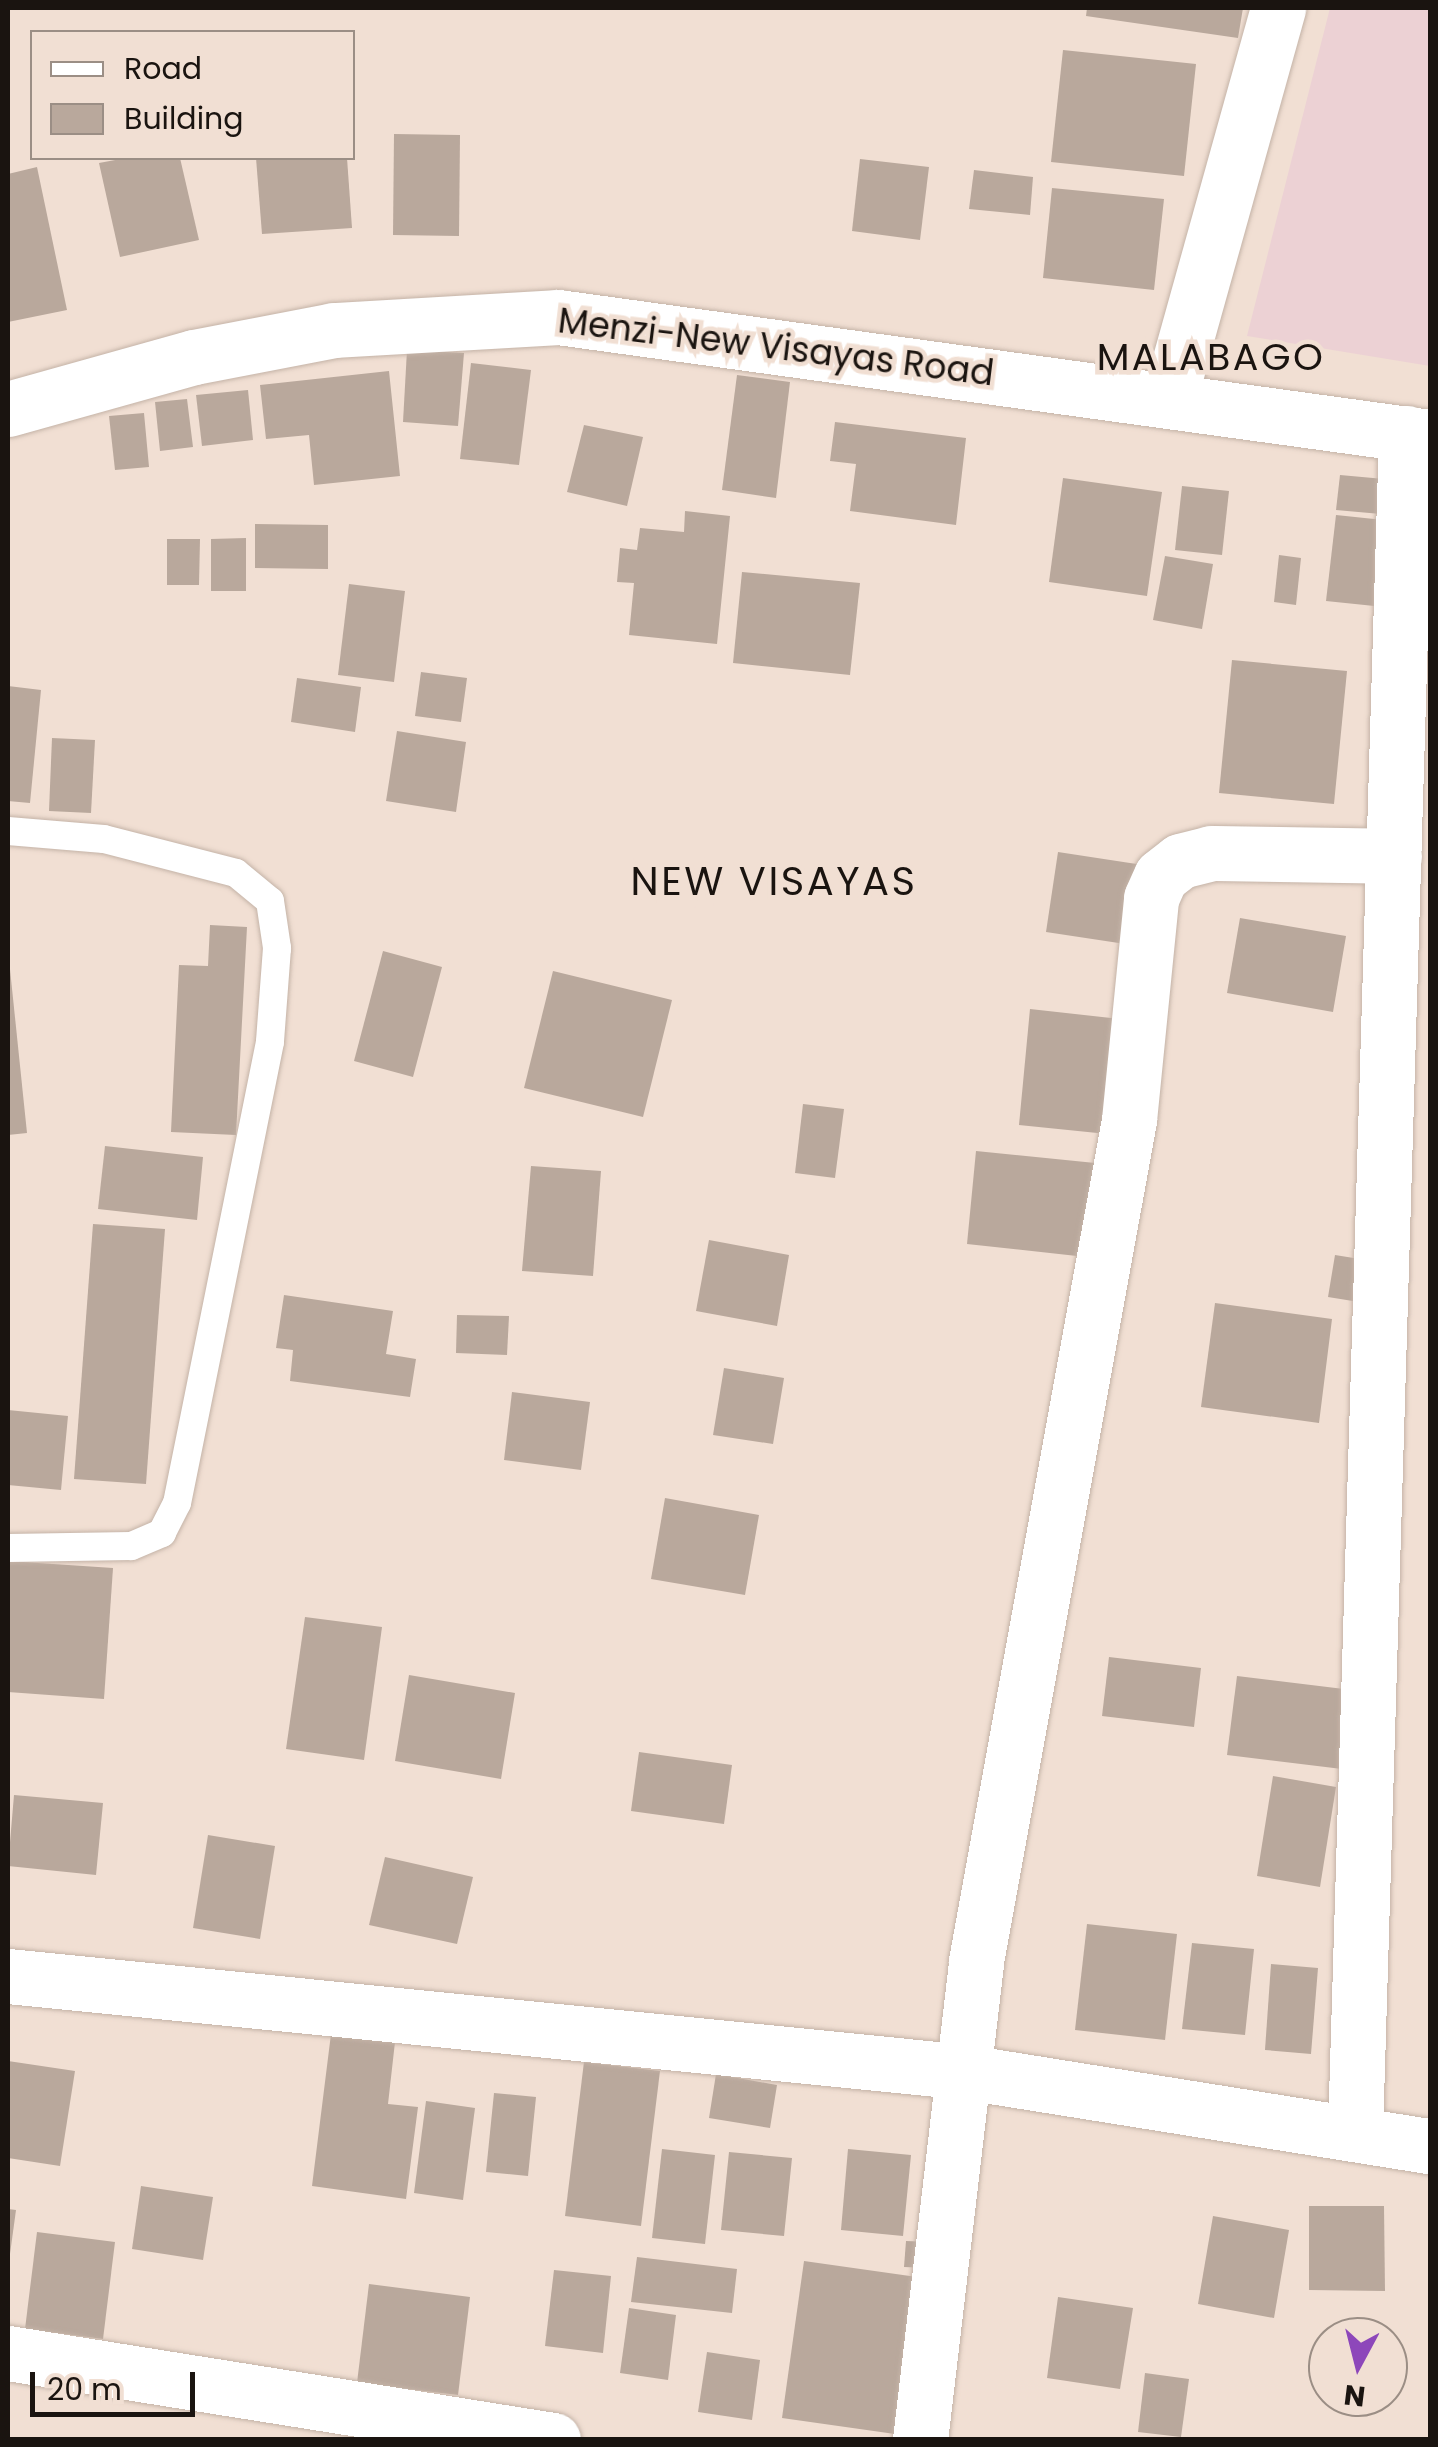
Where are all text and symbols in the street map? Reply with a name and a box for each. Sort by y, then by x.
legend [30,30,355,160]
text: Road [124,47,202,90]
text: Building [124,97,244,140]
street label: Menzi-New Visayas Road [556,299,996,395]
district label: MALABAGO [1097,334,1325,380]
district label: NEW VISAYAS [631,857,917,905]
north arrow [1308,2317,1408,2417]
scale bar [35,2352,200,2414]
text: 20 m [47,2368,122,2411]
text: N [1342,2375,1367,2416]

